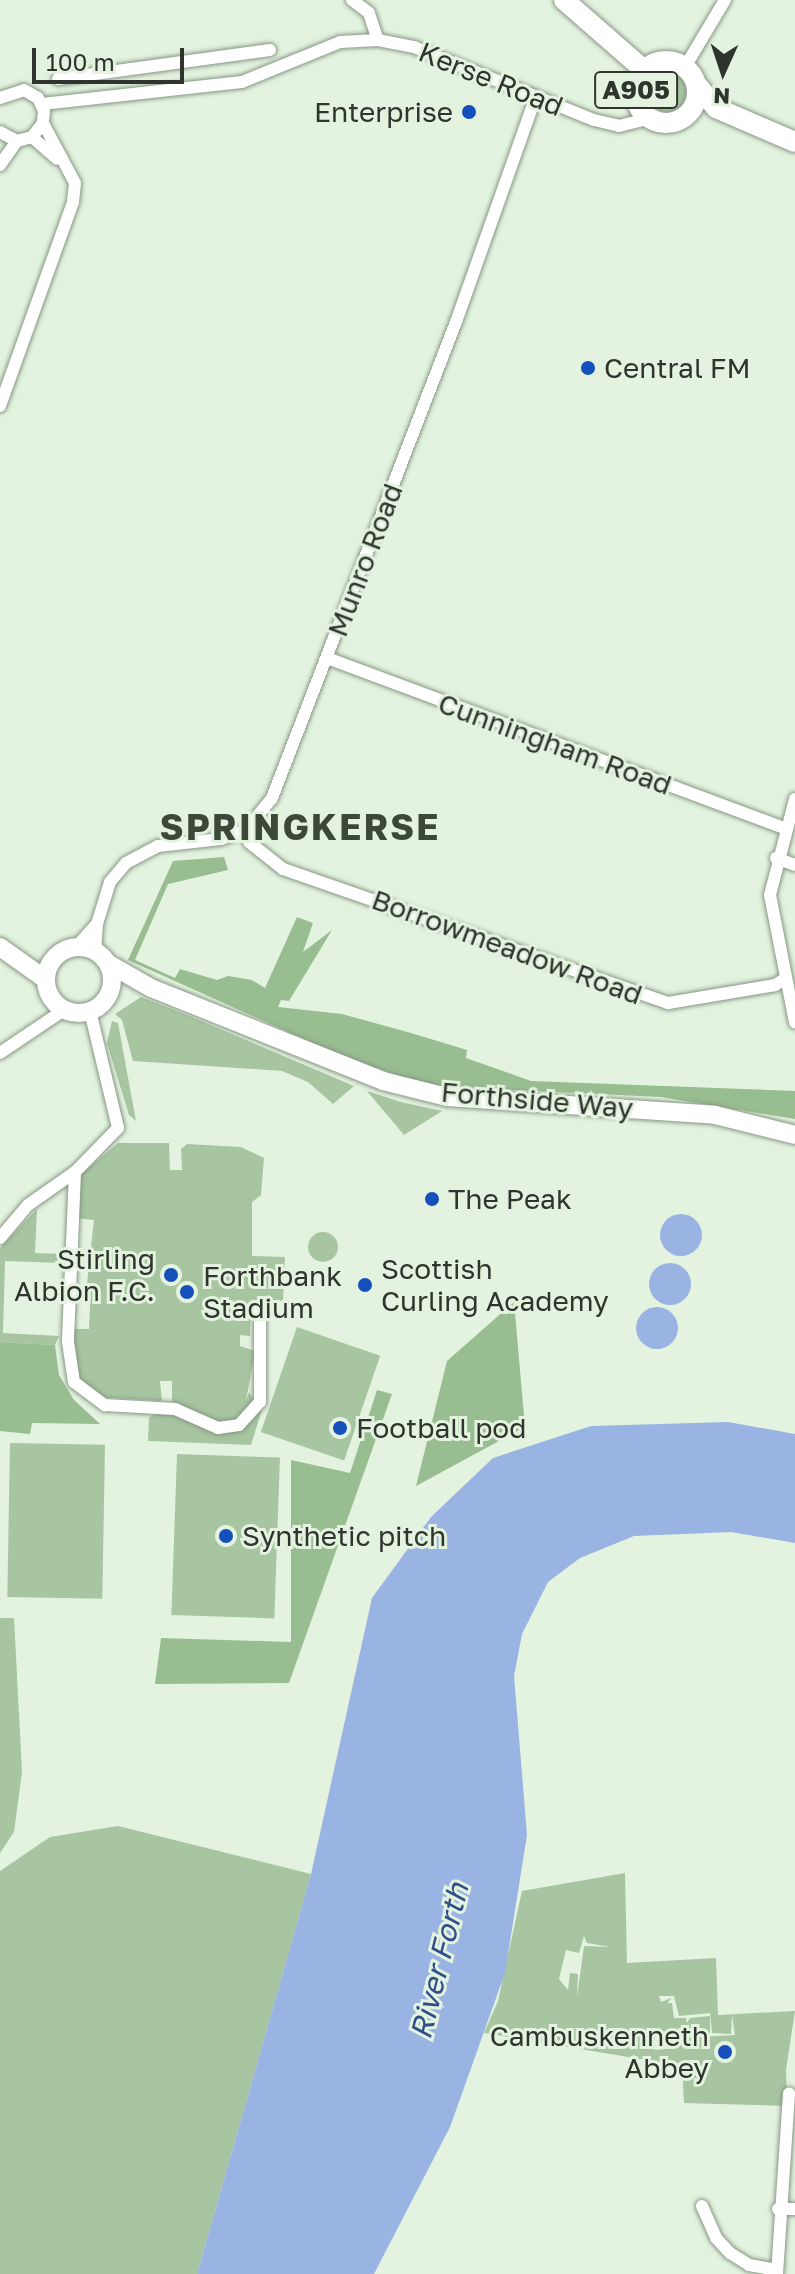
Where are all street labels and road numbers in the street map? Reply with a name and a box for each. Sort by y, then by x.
street label: Kerse Road [414,35,568,123]
road number: A905 [594,68,678,112]
street label: Munro Road [320,479,410,641]
street label: Cunningham Road [434,686,676,802]
street label: Borrowmeadow Road [367,882,647,1012]
street label: Forthside Way [440,1075,634,1125]

